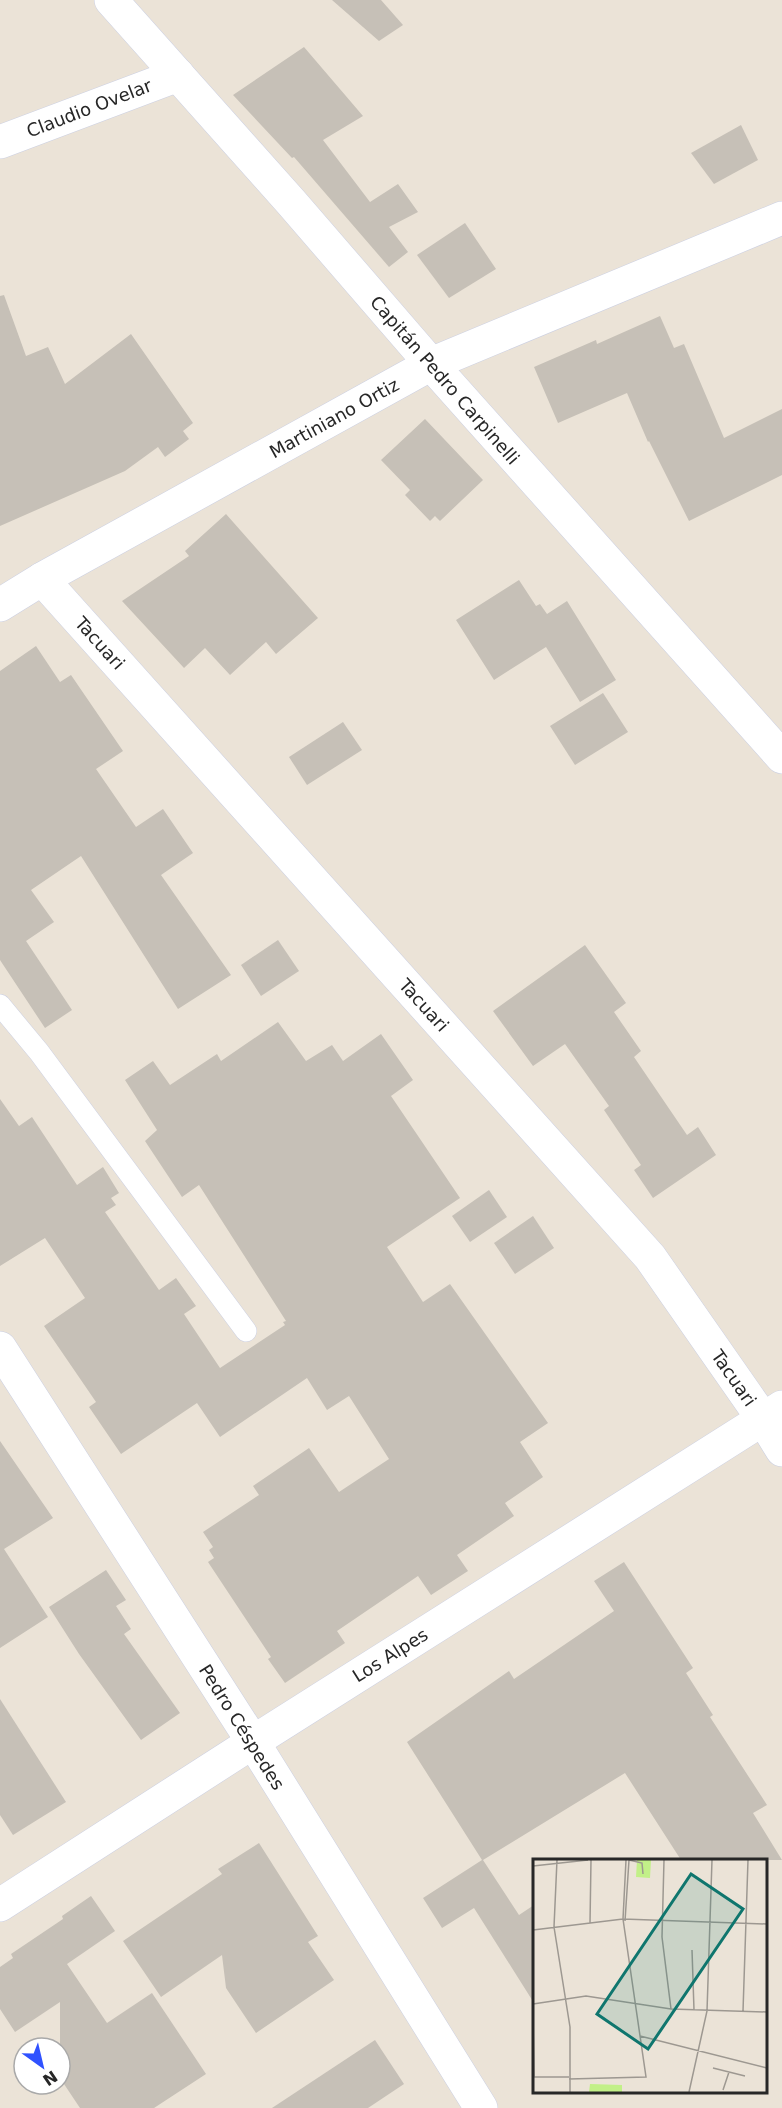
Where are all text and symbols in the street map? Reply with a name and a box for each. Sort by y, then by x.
street label: Claudio Ovelar [23,74,155,142]
street label: Capitán Pedro Carpinelli [366,291,524,469]
street label: Martiniano Ortiz [266,374,402,462]
street label: Tacuari [70,612,129,674]
street label: Tacuari [394,974,453,1036]
street label: Tacuari [707,1345,761,1410]
street label: Los Alpes [348,1624,432,1686]
street label: Pedro Céspedes [195,1660,289,1794]
inset map [533,1859,767,2093]
north arrow [12,2036,72,2096]
text: N [39,2066,61,2090]

